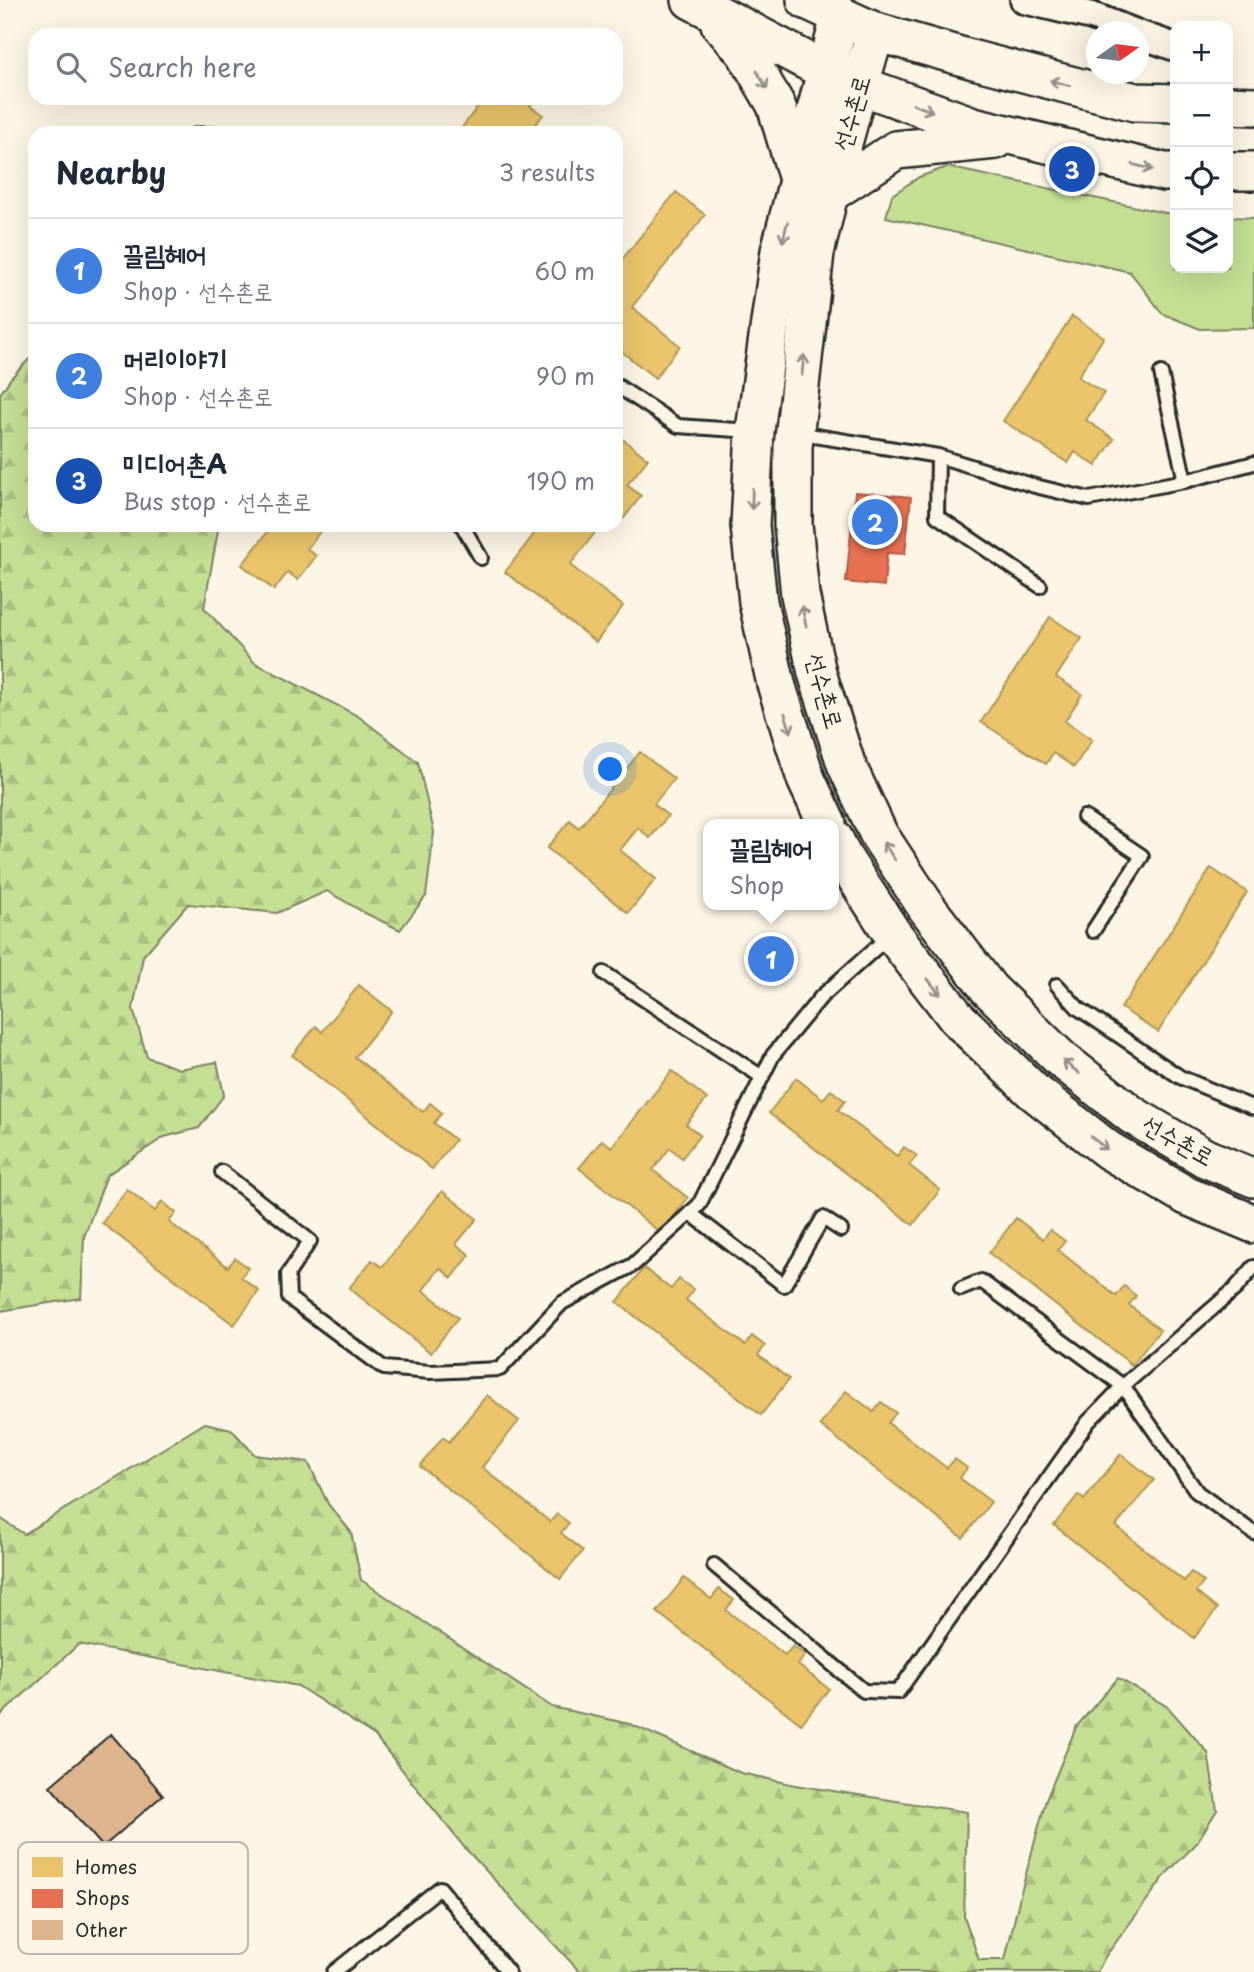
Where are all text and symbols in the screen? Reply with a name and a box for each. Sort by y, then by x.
north arrow [1086,21,1149,84]
map controls [1170,21,1233,273]
button: + [1170,21,1233,84]
search box [28,28,623,105]
text: Search here [108,47,257,86]
icon: search [52,48,90,86]
one-way arrow [755,70,769,90]
street label: 선수촌로 [822,70,878,155]
one-way arrow [1050,76,1072,89]
button: − [1170,84,1233,147]
one-way arrow [912,103,934,115]
pin: 3 [1049,143,1095,195]
button: locate [1170,147,1233,210]
text: Nearby [56,149,166,194]
text: 3 results [499,154,595,189]
one-way arrow [1131,161,1154,174]
button: layers [1170,210,1233,273]
one-way arrow [778,221,791,243]
text: 끌림헤어 [123,234,207,273]
text: 1 [74,253,85,288]
text: 60 m [535,253,595,288]
text: Shop · 선수촌로 [123,273,273,308]
text: 머리이야기 [123,339,228,378]
one-way arrow [796,354,809,377]
text: 2 [71,358,87,393]
text: 90 m [536,358,595,393]
text: Shop · 선수촌로 [123,378,273,413]
text: 미디어촌A [123,444,227,483]
text: 3 [71,463,87,498]
text: 190 m [527,463,595,498]
text: Bus stop · 선수촌로 [123,483,311,518]
one-way arrow [745,488,758,511]
pin: 2 [852,496,898,548]
one-way arrow [797,605,811,628]
street label: 선수촌로 [798,648,854,733]
one-way arrow [783,711,796,733]
your location [593,752,627,786]
popup [703,819,839,910]
text: 끌림헤어 [729,828,813,867]
one-way arrow [882,842,896,862]
text: Shop [729,867,784,902]
pin: 1 [748,933,794,985]
one-way arrow [926,977,941,996]
one-way arrow [1062,1060,1081,1075]
street label: 선수촌로 [1136,1105,1221,1174]
one-way arrow [1089,1135,1107,1150]
legend [18,1842,248,1954]
text: Homes [75,1852,137,1880]
text: Shops [75,1883,129,1911]
text: Other [75,1915,127,1943]

